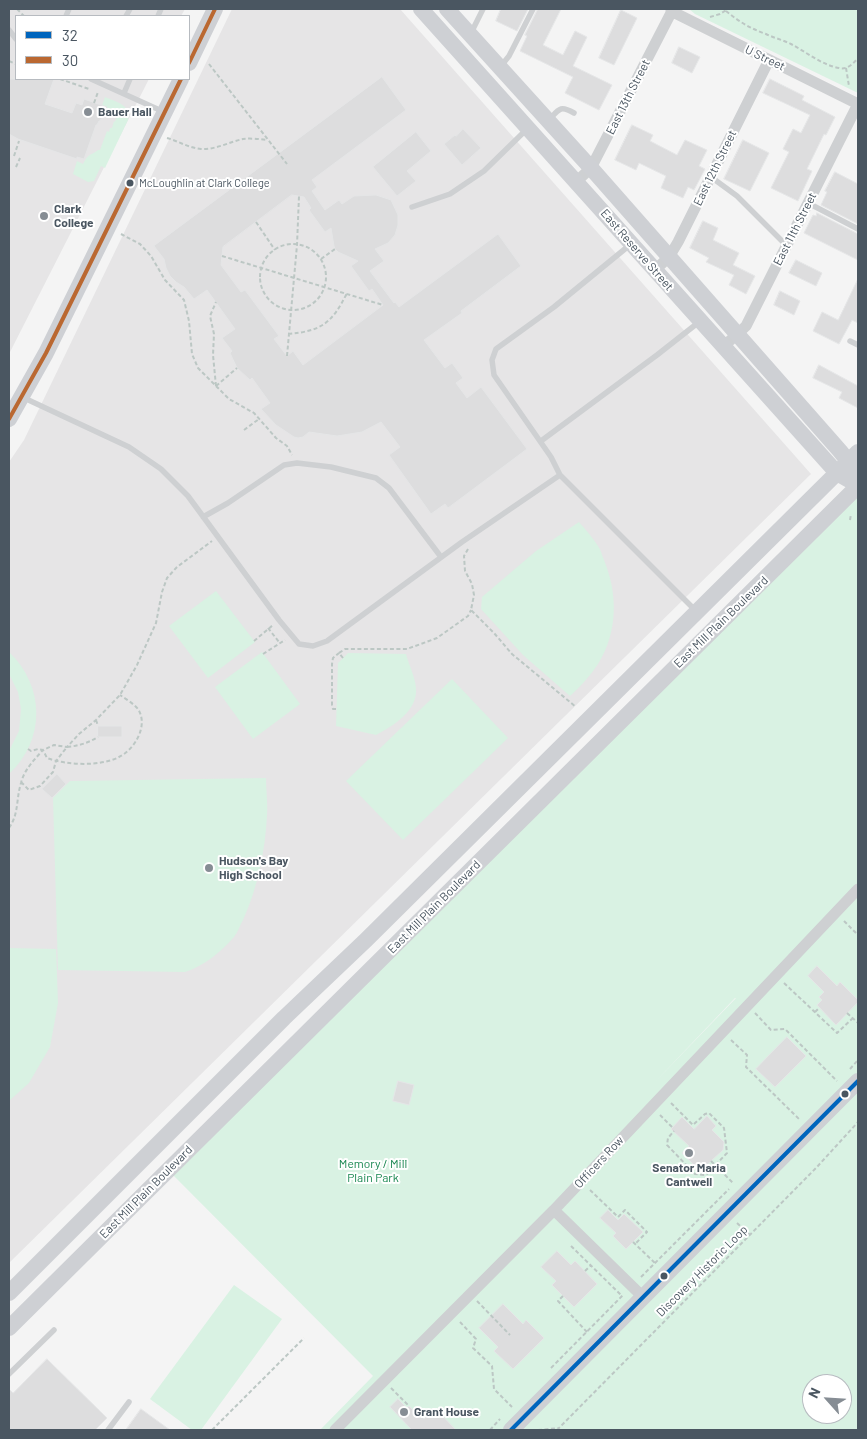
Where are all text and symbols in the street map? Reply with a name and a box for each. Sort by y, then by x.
legend [15,15,190,80]
text: 32 [62,26,78,44]
street label: U Street [743,42,787,74]
text: 30 [62,51,78,69]
street label: East 13th Street [603,57,653,137]
place label: Bauer Hall [98,105,152,119]
marker: Bauer Hall [82,106,94,118]
street label: East 12th Street [690,128,740,208]
place label: McLoughlin at Clark College [139,176,270,190]
marker: McLoughlin at Clark College [125,178,135,188]
street label: East 11th Street [770,190,820,268]
place label: Clark College [54,202,94,230]
street label: East Reserve Street [598,206,676,294]
marker: Clark College [38,210,50,222]
street label: East Mill Plain Boulevard [671,573,771,671]
place label: Hudson's Bay High School [219,854,288,882]
street label: East Mill Plain Boulevard [385,858,483,956]
marker: Hudson's Bay High School [203,862,215,874]
unlabelled marker [840,1089,850,1099]
street label: Officers Row [571,1133,627,1191]
street label: East Mill Plain Boulevard [97,1143,195,1241]
marker: Senator Maria Cantwell [683,1147,695,1159]
park label: Memory / Mill Plain Park [339,1157,407,1185]
place label: Senator Maria Cantwell [652,1161,726,1189]
street label: Discovery Historic Loop [653,1222,751,1320]
unlabelled marker [659,1271,669,1281]
north arrow [802,1374,852,1424]
text: N [804,1385,824,1401]
place label: Grant House [414,1405,479,1419]
marker: Grant House [398,1406,410,1418]

